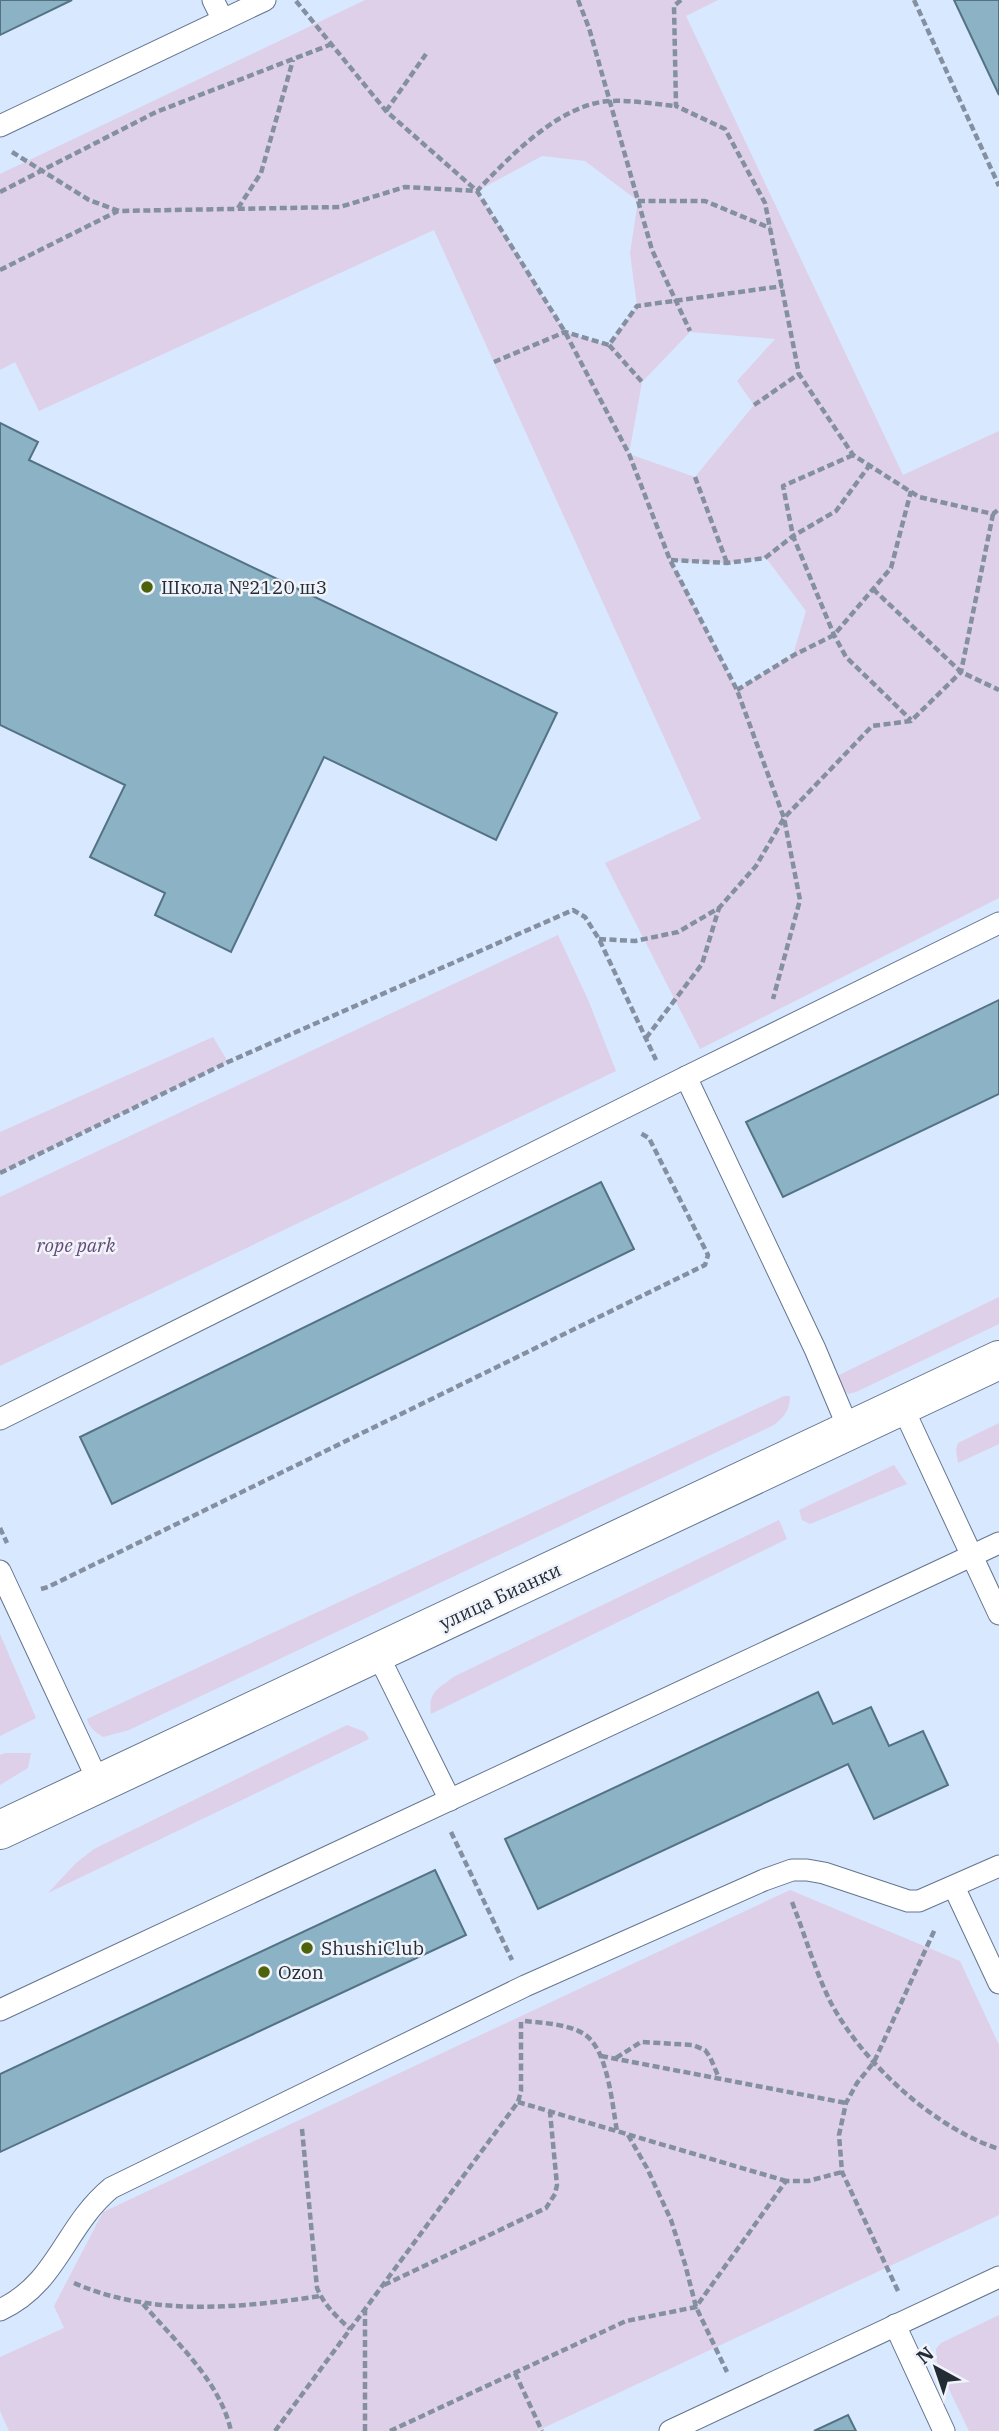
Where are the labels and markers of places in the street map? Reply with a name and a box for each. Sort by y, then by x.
place label: Школа №2120 ш3 [161,575,327,599]
marker: Школа №2120 ш3 [139,579,155,595]
place label: ShushiClub [321,1936,424,1960]
marker: ShushiClub [299,1940,315,1956]
place label: Ozon [278,1960,324,1984]
marker: Ozon [256,1964,272,1980]

